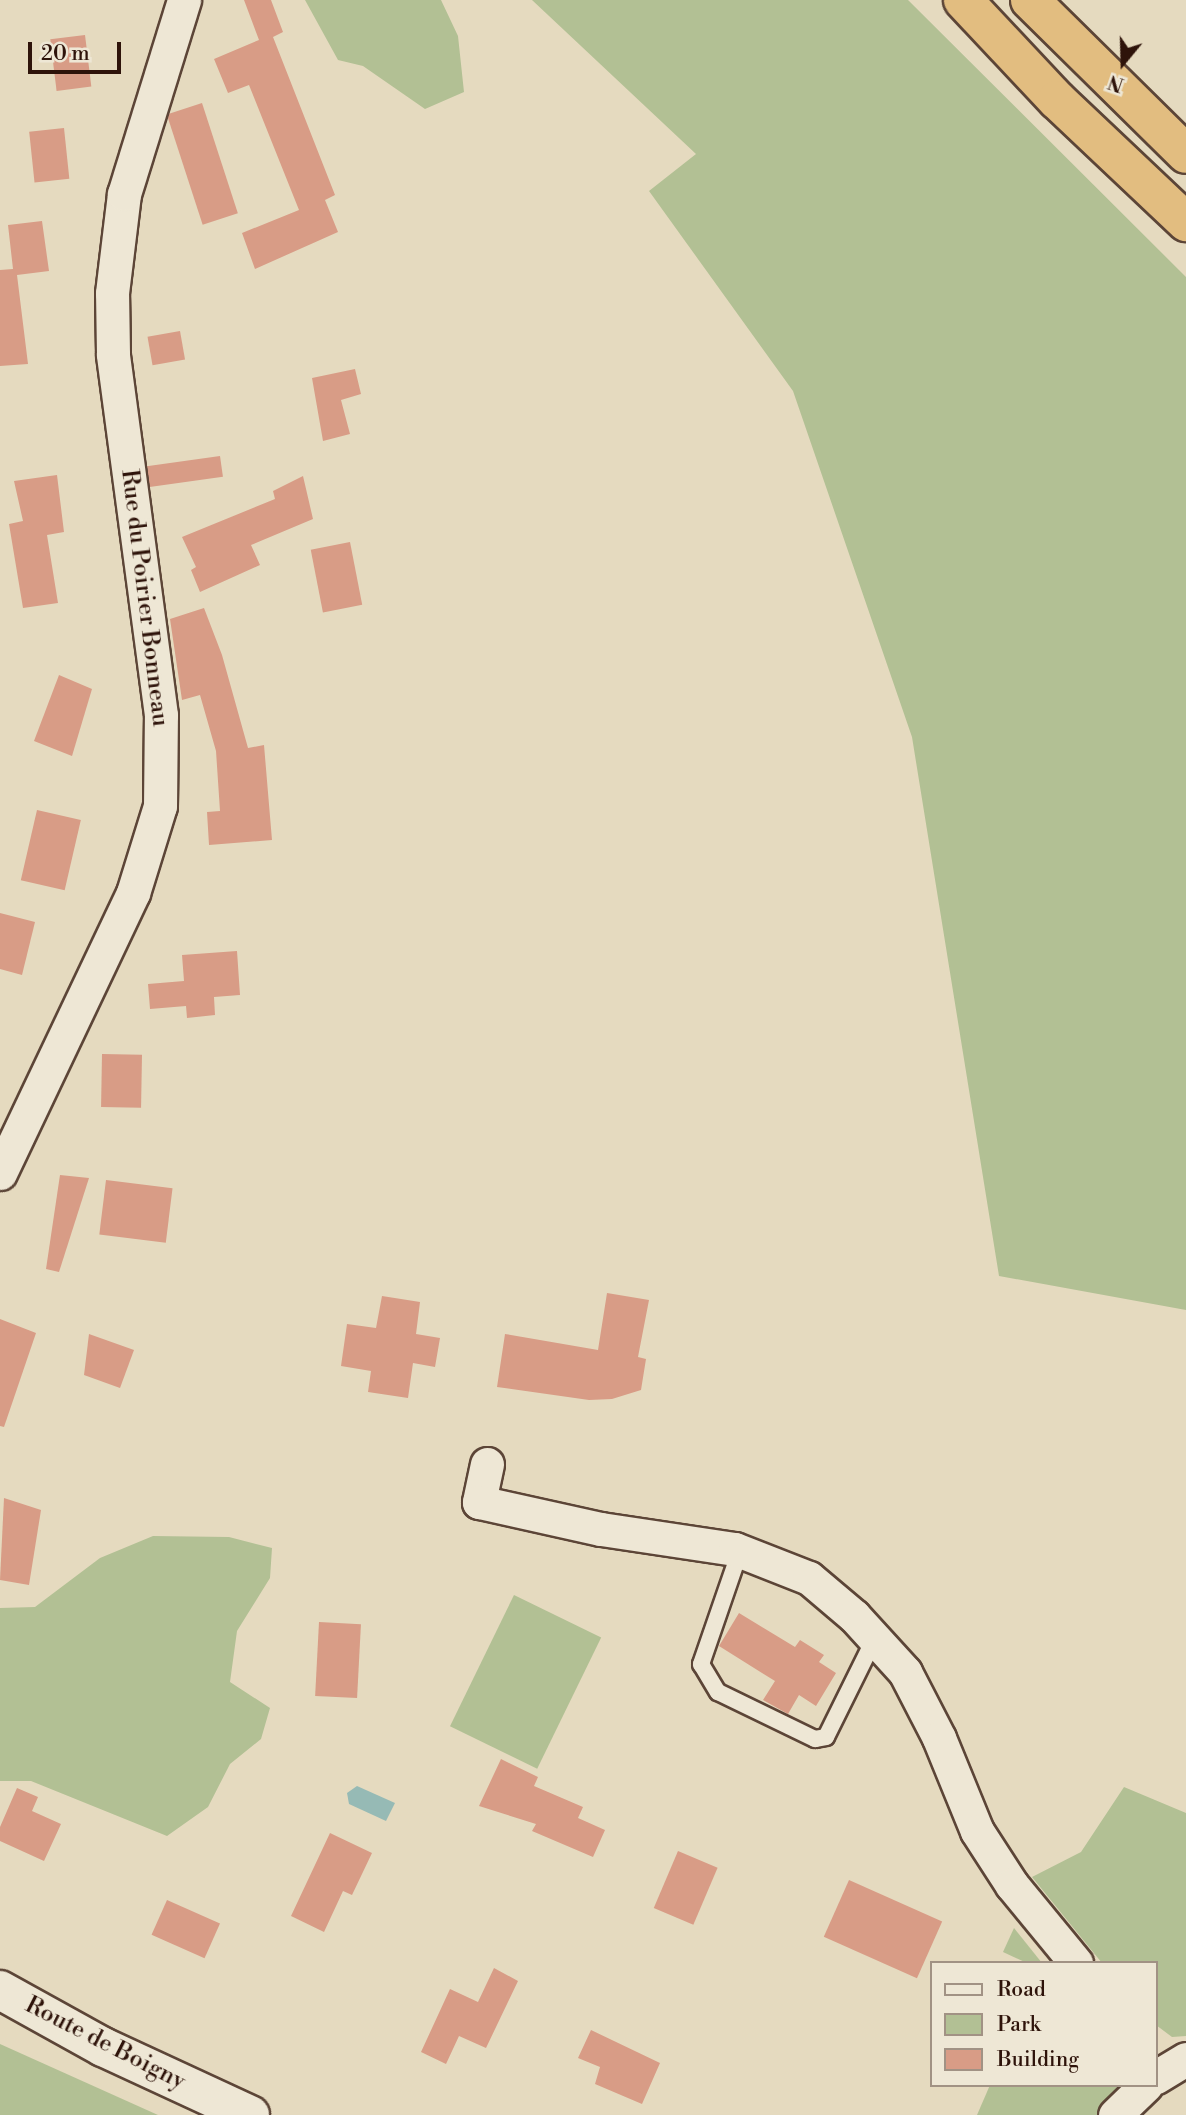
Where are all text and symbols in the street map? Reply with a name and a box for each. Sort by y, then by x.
scale bar [32,28,124,72]
north arrow [1088,28,1158,98]
text: 20 m [41,41,90,67]
text: N [1105,69,1127,97]
street label: Rue du Poirier Bonneau [114,468,174,728]
legend [930,1961,1158,2087]
text: Road [997,1977,1046,2003]
street label: Route de Boigny [20,1991,190,2097]
text: Park [997,2012,1041,2038]
text: Building [997,2047,1079,2073]

